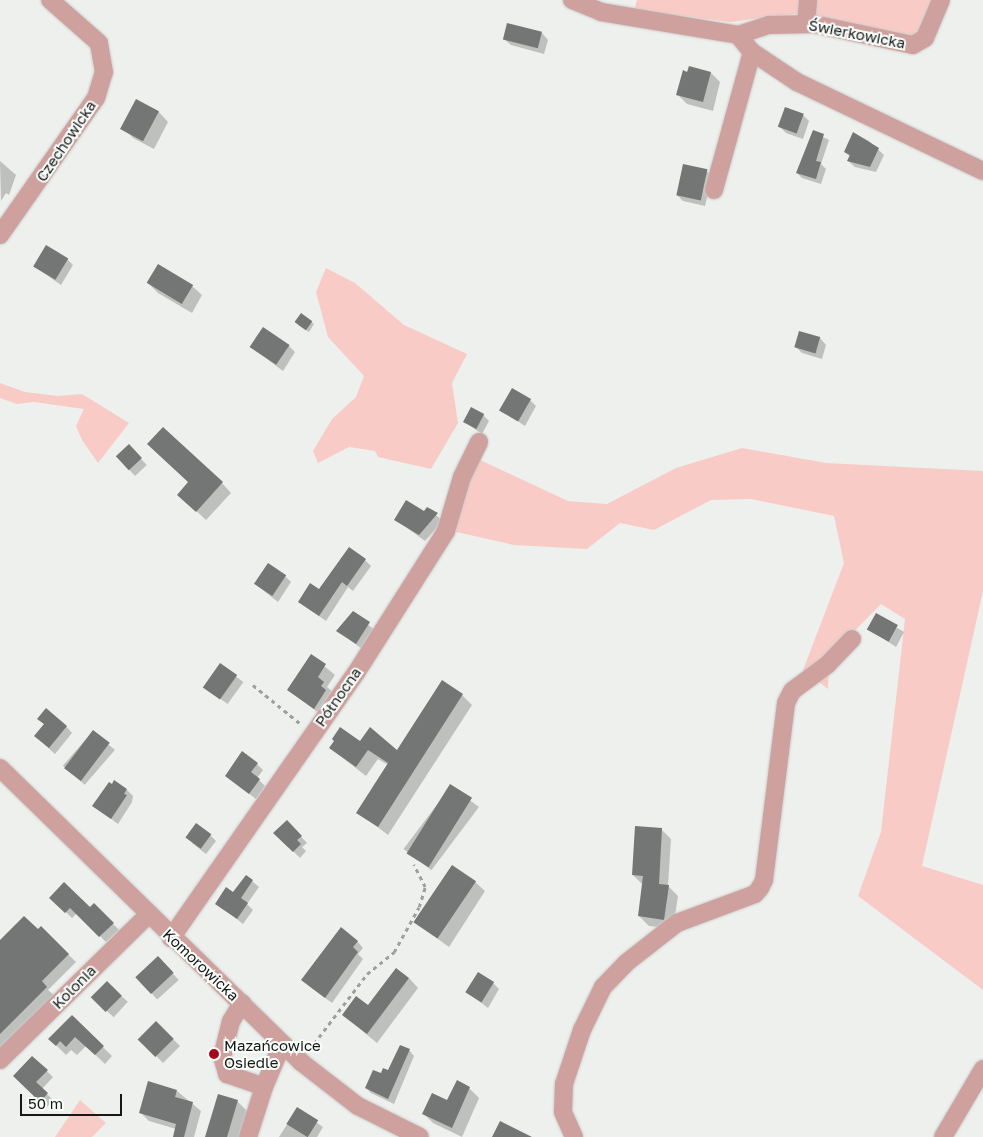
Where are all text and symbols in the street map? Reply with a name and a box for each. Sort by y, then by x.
street label: Świerkowicka [807,16,907,52]
street label: Czechowicka [32,97,100,185]
street label: Północna [311,664,365,730]
street label: Komorowicka [159,925,243,1005]
street label: Kolonia [48,961,100,1013]
place label: Mazańcowice Osiedle [224,1036,321,1071]
marker: Mazańcowice Osiedle [208,1048,220,1060]
scale bar [22,1084,125,1116]
text: 50 m [28,1094,63,1112]

